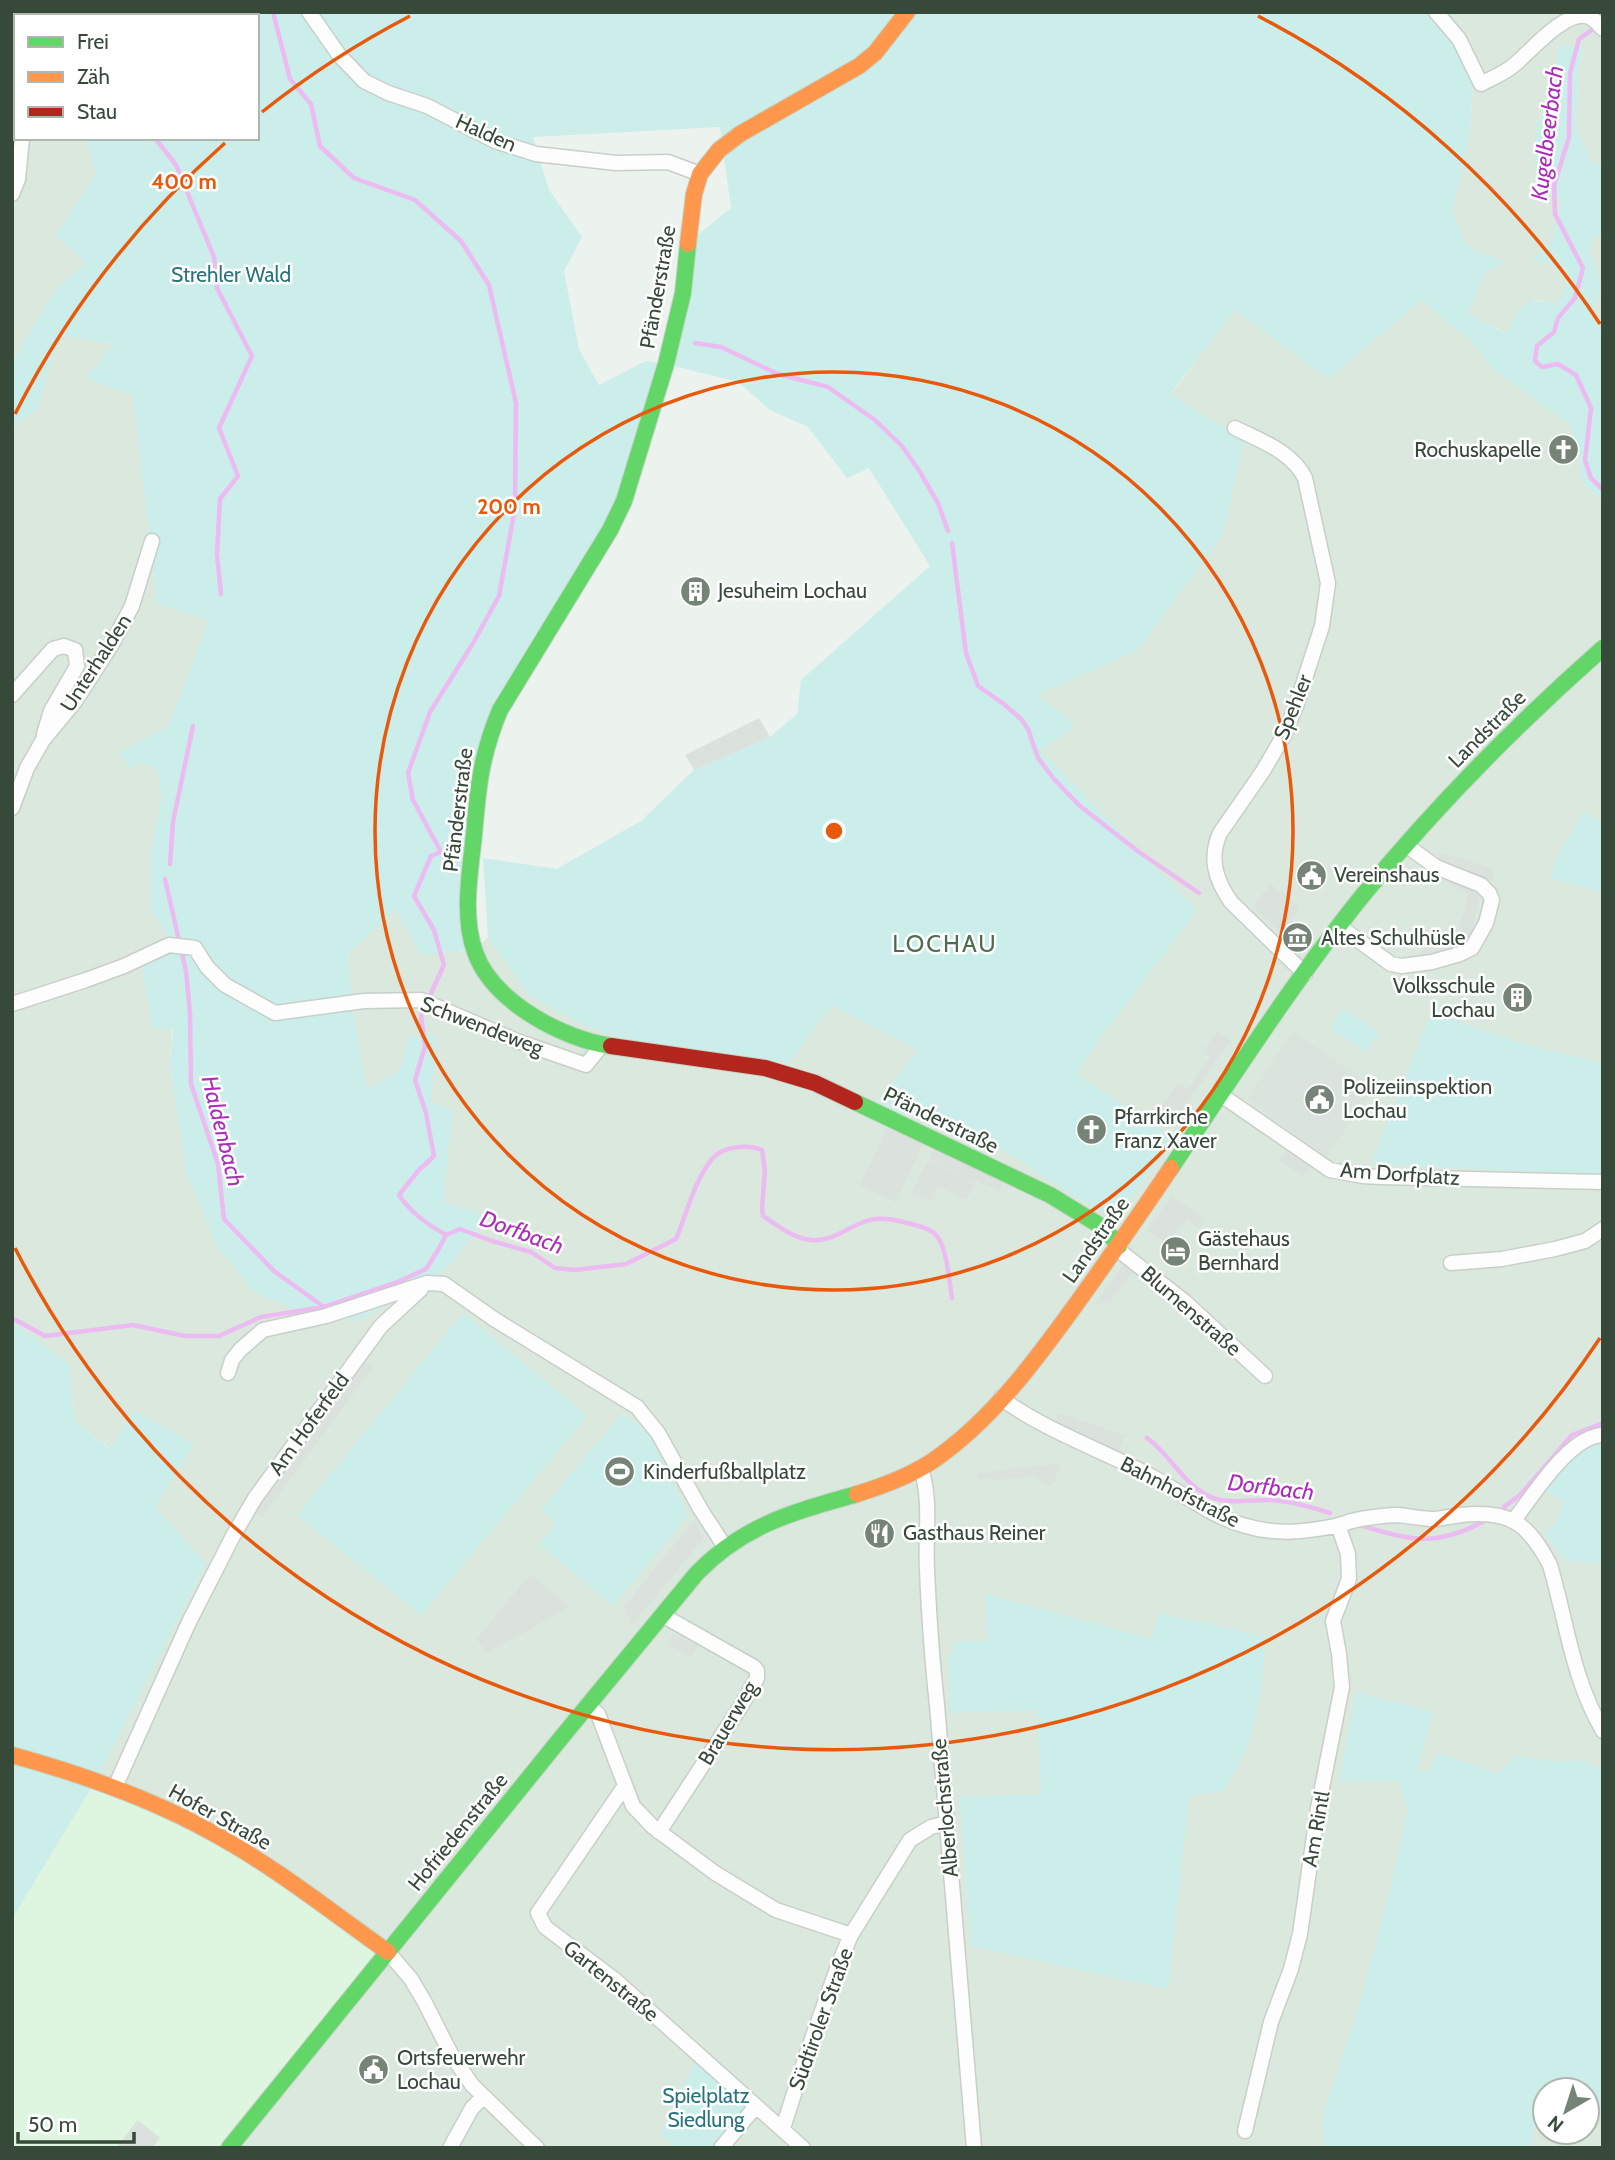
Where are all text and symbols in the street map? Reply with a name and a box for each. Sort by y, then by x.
legend [14,14,259,140]
text: Frei [77,29,109,54]
text: Zäh [77,64,110,89]
water label: Kugelbeerbach [1525,64,1569,202]
text: Stau [77,99,117,124]
street label: Halden [452,108,520,157]
text: 400 m [151,169,217,194]
street label: Pfänderstraße [634,223,681,351]
park label: Strehler Wald [171,262,291,287]
church icon: Rochuskapelle [1547,433,1581,467]
place label: Rochuskapelle [1414,437,1541,462]
text: 200 m [477,494,541,519]
building icon: Jesuheim Lochau [678,574,712,608]
place label: Jesuheim Lochau [717,578,867,603]
street label: Unterhalden [55,609,136,716]
street label: Spehler [1268,670,1317,743]
street label: Landstraße [1443,685,1531,773]
street label: Pfänderstraße [437,746,478,873]
centre of rings [822,819,846,843]
public building icon: Vereinshaus [1294,858,1328,892]
place label: Vereinshaus [1334,862,1440,887]
museum icon: Altes Schulhüsle [1281,921,1315,955]
place label: Altes Schulhüsle [1321,925,1466,950]
district label: LOCHAU [892,929,998,958]
place label: Volksschule Lochau [1393,973,1495,1022]
building icon: Volksschule Lochau [1501,981,1535,1015]
street label: Schwendeweg [417,991,548,1061]
water label: Haldenbach [196,1073,250,1189]
place label: Polizeiinspektion Lochau [1343,1074,1492,1123]
street label: Pfänderstraße [880,1081,1003,1158]
public building icon: Polizeiinspektion Lochau [1303,1082,1337,1116]
place label: Pfarrkirche Franz Xaver [1114,1104,1217,1153]
church icon: Pfarrkirche Franz Xaver [1074,1112,1108,1146]
street label: Am Dorfplatz [1339,1157,1461,1190]
street label: Landstraße [1057,1192,1134,1287]
water label: Dorfbach [476,1204,568,1260]
place label: Gästehaus Bernhard [1198,1226,1290,1275]
hotel icon: Gästehaus Bernhard [1158,1234,1192,1268]
street label: Blumenstraße [1136,1260,1247,1361]
street label: Am Hoferfeld [263,1368,354,1480]
street label: Bahnhofstraße [1116,1451,1244,1532]
sports icon: Kinderfußballplatz [603,1455,637,1489]
place label: Kinderfußballplatz [643,1459,806,1484]
water label: Dorfbach [1226,1468,1316,1506]
restaurant icon: Gasthaus Reiner [863,1516,897,1550]
place label: Gasthaus Reiner [903,1520,1046,1545]
street label: Brauerweg [693,1676,763,1769]
street label: Alberlochstraße [926,1737,963,1878]
street label: Hofriedenstraße [403,1768,513,1896]
street label: Hofer Straße [165,1778,276,1855]
street label: Am Rintl [1297,1789,1334,1869]
street label: Gartenstraße [559,1935,664,2027]
street label: Südtiroler Straße [783,1944,858,2093]
place label: Ortsfeuerwehr Lochau [397,2045,526,2094]
public building icon: Ortsfeuerwehr Lochau [357,2053,391,2087]
north arrow [1531,2076,1601,2146]
park label: Spielplatz Siedlung [662,2083,750,2132]
scale bar [18,2100,133,2144]
text: N [1543,2111,1568,2137]
text: 50 m [28,2112,77,2137]

